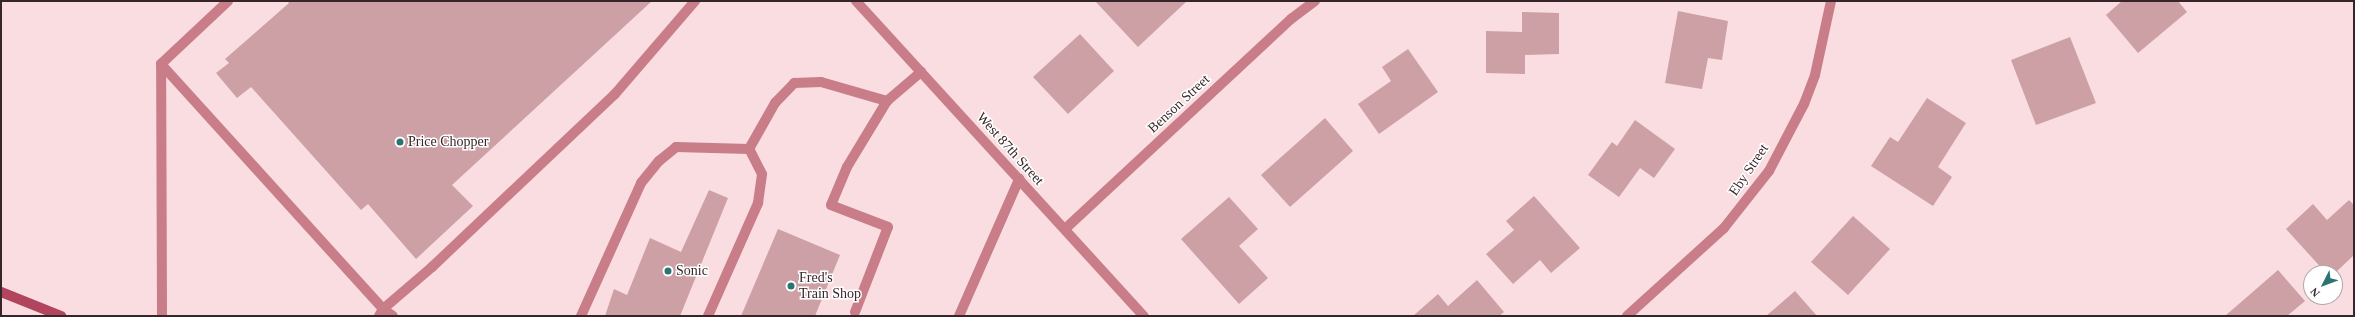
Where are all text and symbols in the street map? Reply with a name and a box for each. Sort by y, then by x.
street label: Benson Street [1145,71,1213,137]
street label: West 87th Street [973,109,1047,189]
place label: Price Chopper [408,134,488,150]
marker: Price Chopper [395,137,405,147]
street label: Eby Street [1726,141,1772,199]
place label: Sonic [676,263,708,279]
north arrow [2303,265,2343,305]
marker: Sonic [663,266,673,276]
place label: Fred's Train Shop [799,270,861,302]
marker: Fred's Train Shop [786,281,796,291]
text: N [2308,285,2322,299]

